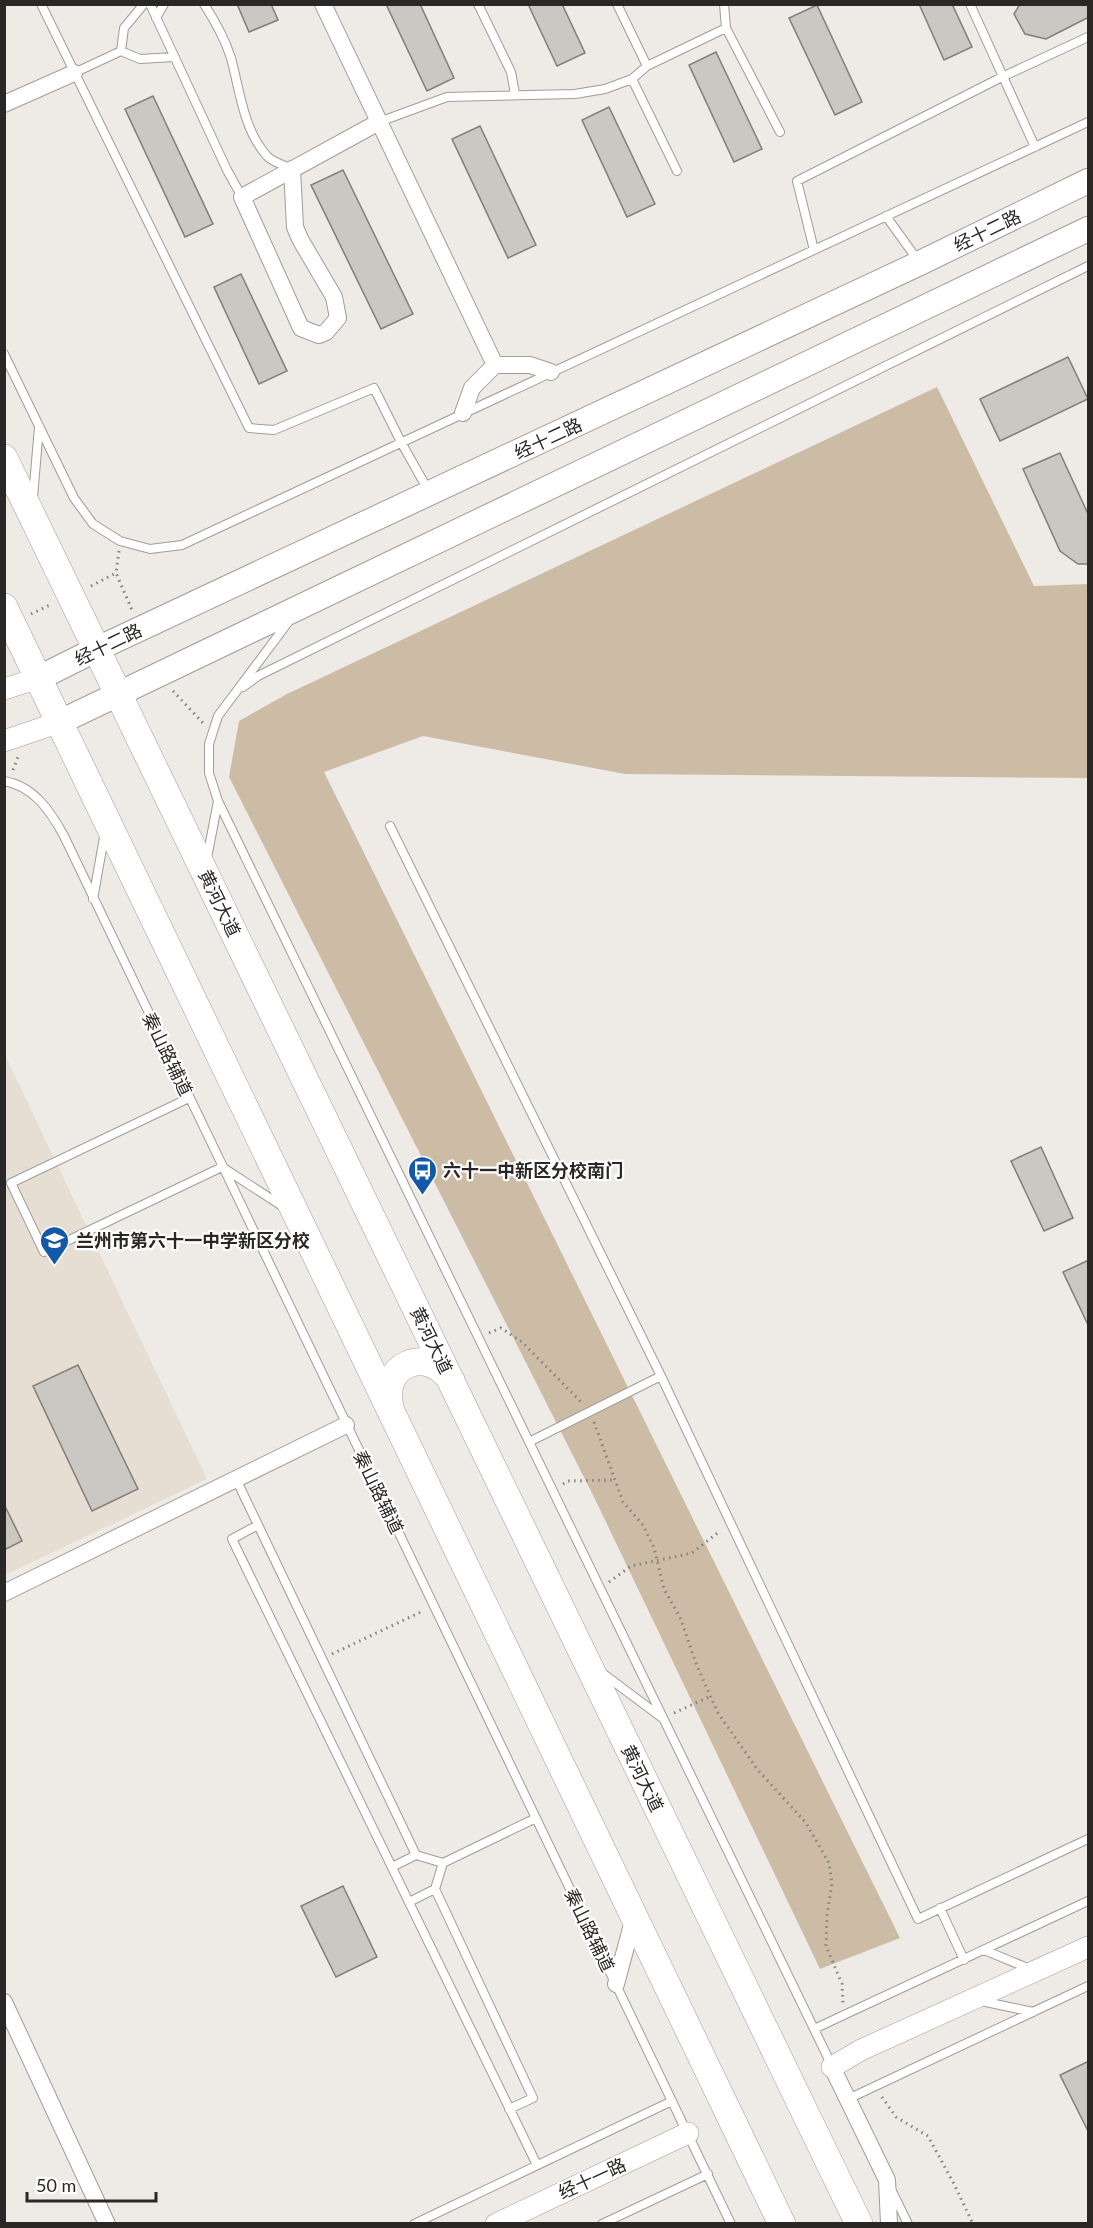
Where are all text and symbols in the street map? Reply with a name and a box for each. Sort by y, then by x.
street label: 经十二路 [950,204,1024,256]
street label: 经十二路 [511,413,585,463]
street label: 经十二路 [71,618,145,670]
street label: 黄河大道 [194,866,246,940]
street label: 秦山路辅道 [138,1009,198,1099]
bus stop icon: 六十一中新区分校南门 [406,1154,438,1196]
place label: 六十一中新区分校南门 [443,1159,623,1181]
school or university icon: 兰州市第六十一中学新区分校 [39,1224,71,1266]
place label: 兰州市第六十一中学新区分校 [76,1229,310,1251]
street label: 黄河大道 [406,1303,458,1377]
street label: 秦山路辅道 [349,1447,409,1537]
street label: 黄河大道 [617,1741,669,1815]
street label: 秦山路辅道 [560,1885,620,1975]
street label: 经十一路 [555,2153,629,2203]
scale bar [27,2165,156,2203]
text: 50 m [36,2174,76,2196]

